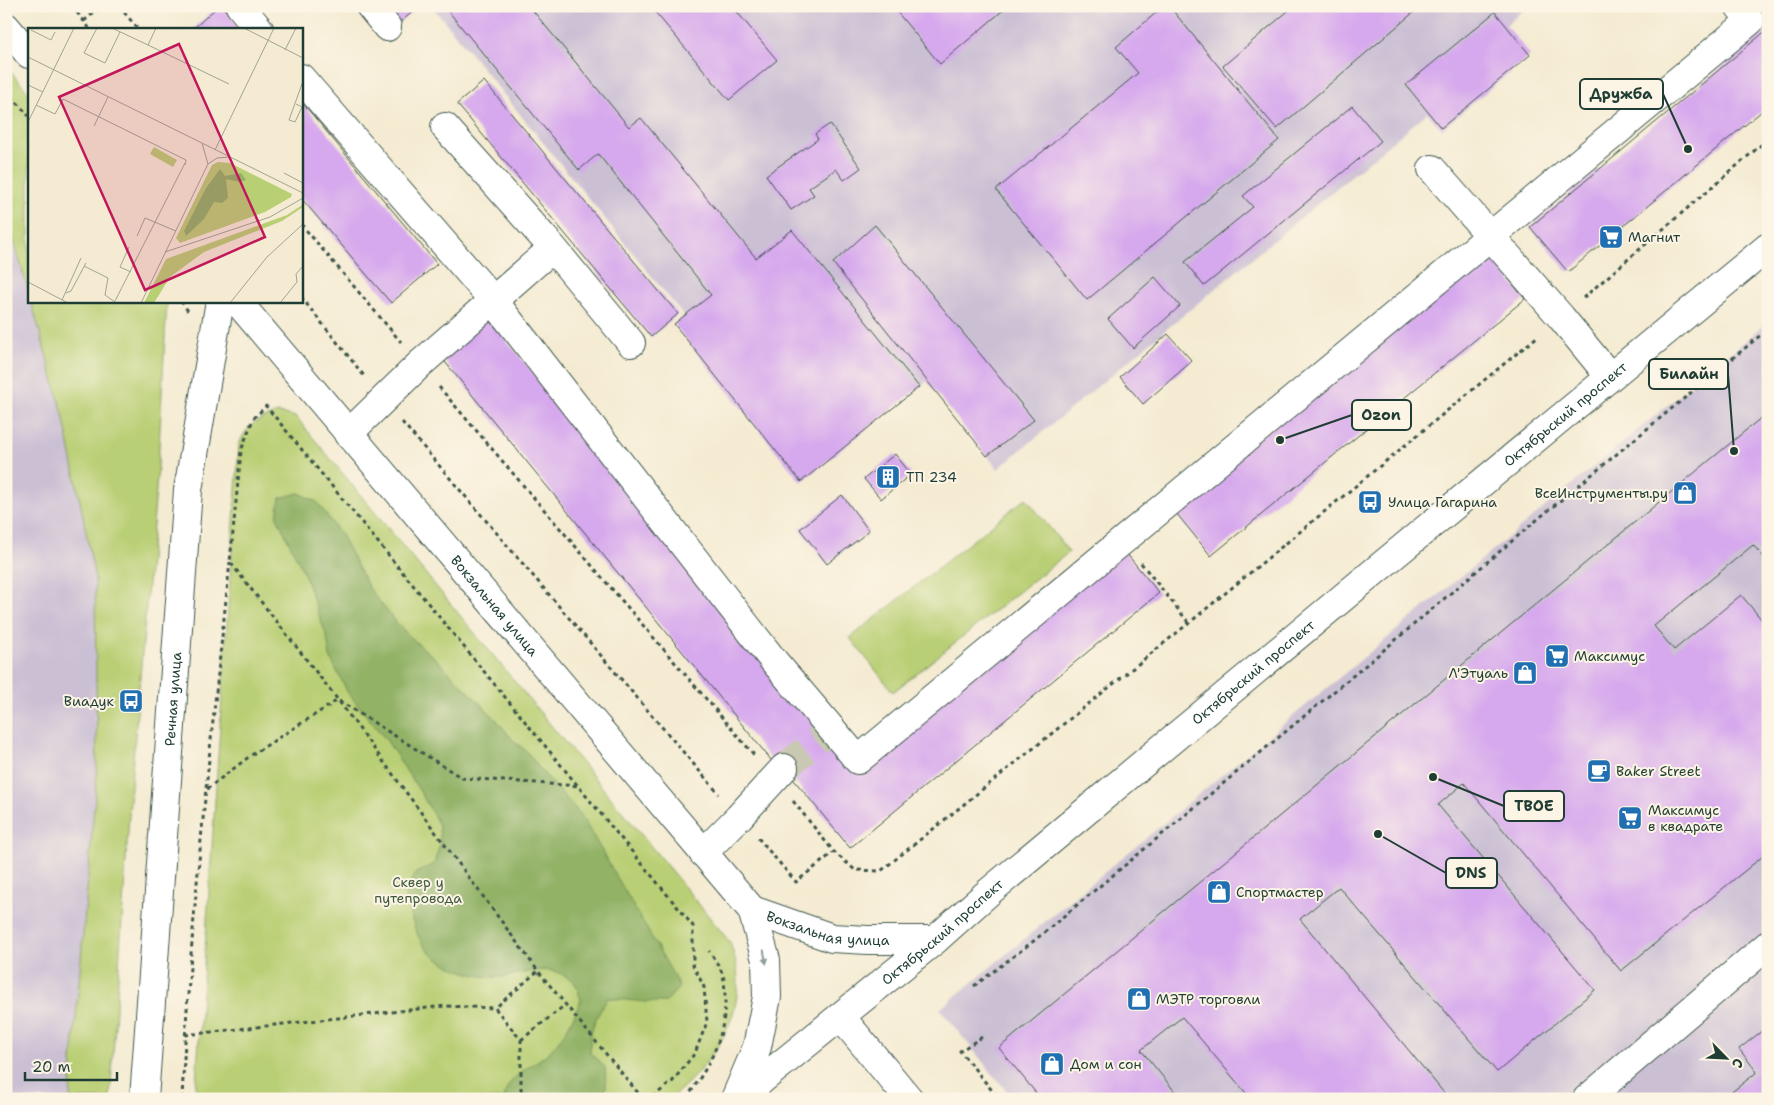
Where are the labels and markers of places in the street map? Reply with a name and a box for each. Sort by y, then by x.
callout: Дружба [1580,79,1663,109]
supermarket icon: Магнит [1598,224,1624,250]
place label: Магнит [1628,228,1681,246]
callout: Билайн [1649,359,1728,389]
callout: Ozon [1352,400,1411,430]
building icon: ТП 234 [875,464,901,490]
place label: ТП 234 [906,468,957,486]
shop icon: ВсеИнструменты.ру [1672,480,1698,506]
place label: ВсеИнструменты.ру [1535,484,1668,502]
bus stop icon: Улица Гагарина [1357,489,1383,515]
place label: Улица Гагарина [1388,493,1497,511]
supermarket icon: Максимус [1544,643,1570,669]
place label: Максимус [1574,647,1645,665]
shop icon: Л'Этуаль [1512,660,1538,686]
place label: Л'Этуаль [1449,664,1508,682]
bus stop icon: Виадук [118,688,144,714]
place label: Виадук [64,692,115,710]
cafe icon: Baker Street [1586,758,1612,784]
place label: Baker Street [1616,762,1701,780]
callout: ТВОЕ [1504,791,1564,821]
place label: Максимус в квадрате [1648,801,1723,835]
supermarket icon: Максимус в квадрате [1617,805,1643,831]
callout: DNS [1446,858,1497,888]
shop icon: Спортмастер [1206,879,1232,905]
place label: Спортмастер [1236,883,1324,901]
shop icon: МЭТР торговли [1126,986,1152,1012]
place label: МЭТР торговли [1156,990,1260,1008]
shop icon: Дом и сон [1039,1051,1065,1077]
place label: Дом и сон [1070,1055,1142,1073]

